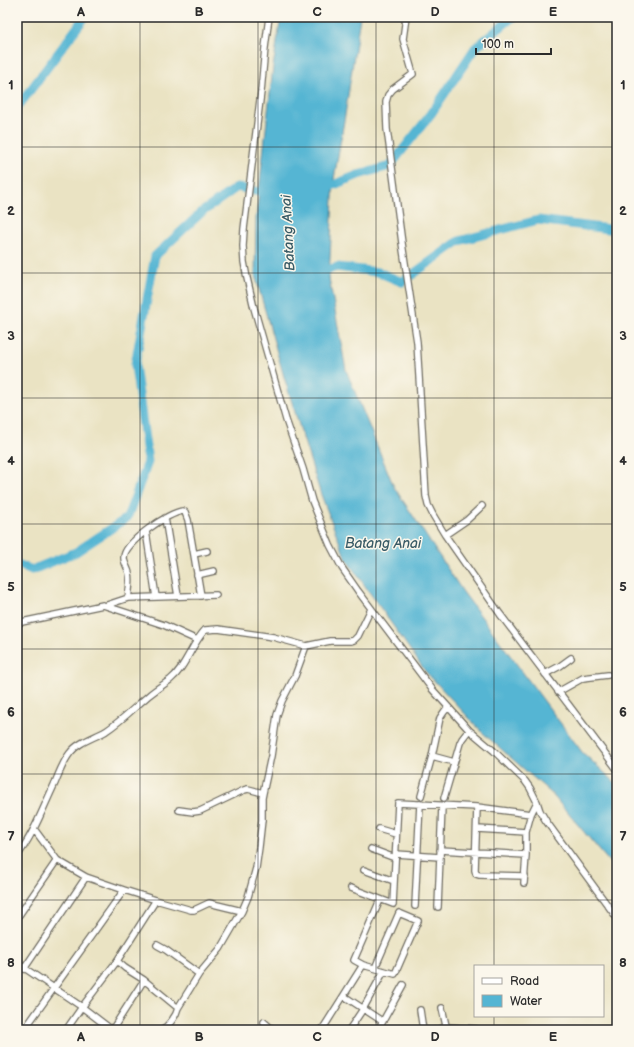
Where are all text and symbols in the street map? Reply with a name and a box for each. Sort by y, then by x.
text: A [76,4,85,20]
text: B [194,4,204,20]
text: C [312,4,322,20]
text: D [430,4,440,20]
text: E [549,4,558,20]
scale bar [476,30,551,56]
text: 100 m [482,37,514,52]
text: 1 [8,77,14,93]
text: 1 [620,77,626,93]
water label: Batang Anai [277,194,298,272]
text: 2 [7,203,15,219]
text: 2 [619,203,627,219]
text: 3 [7,328,15,344]
text: 3 [619,328,627,344]
text: 4 [7,453,15,469]
text: 4 [619,453,627,469]
water label: Batang Anai [345,535,422,552]
text: 5 [7,579,15,595]
text: 5 [619,579,627,595]
text: 6 [7,704,15,720]
text: 6 [619,704,627,720]
text: 7 [7,829,15,845]
text: 7 [619,829,627,845]
text: 8 [7,955,15,971]
text: 8 [619,955,627,971]
legend [474,965,604,1017]
text: Road [510,974,539,989]
text: Water [510,994,542,1009]
text: A [76,1029,85,1045]
text: B [194,1029,204,1045]
text: C [312,1029,322,1045]
text: D [430,1029,440,1045]
text: E [549,1029,558,1045]

